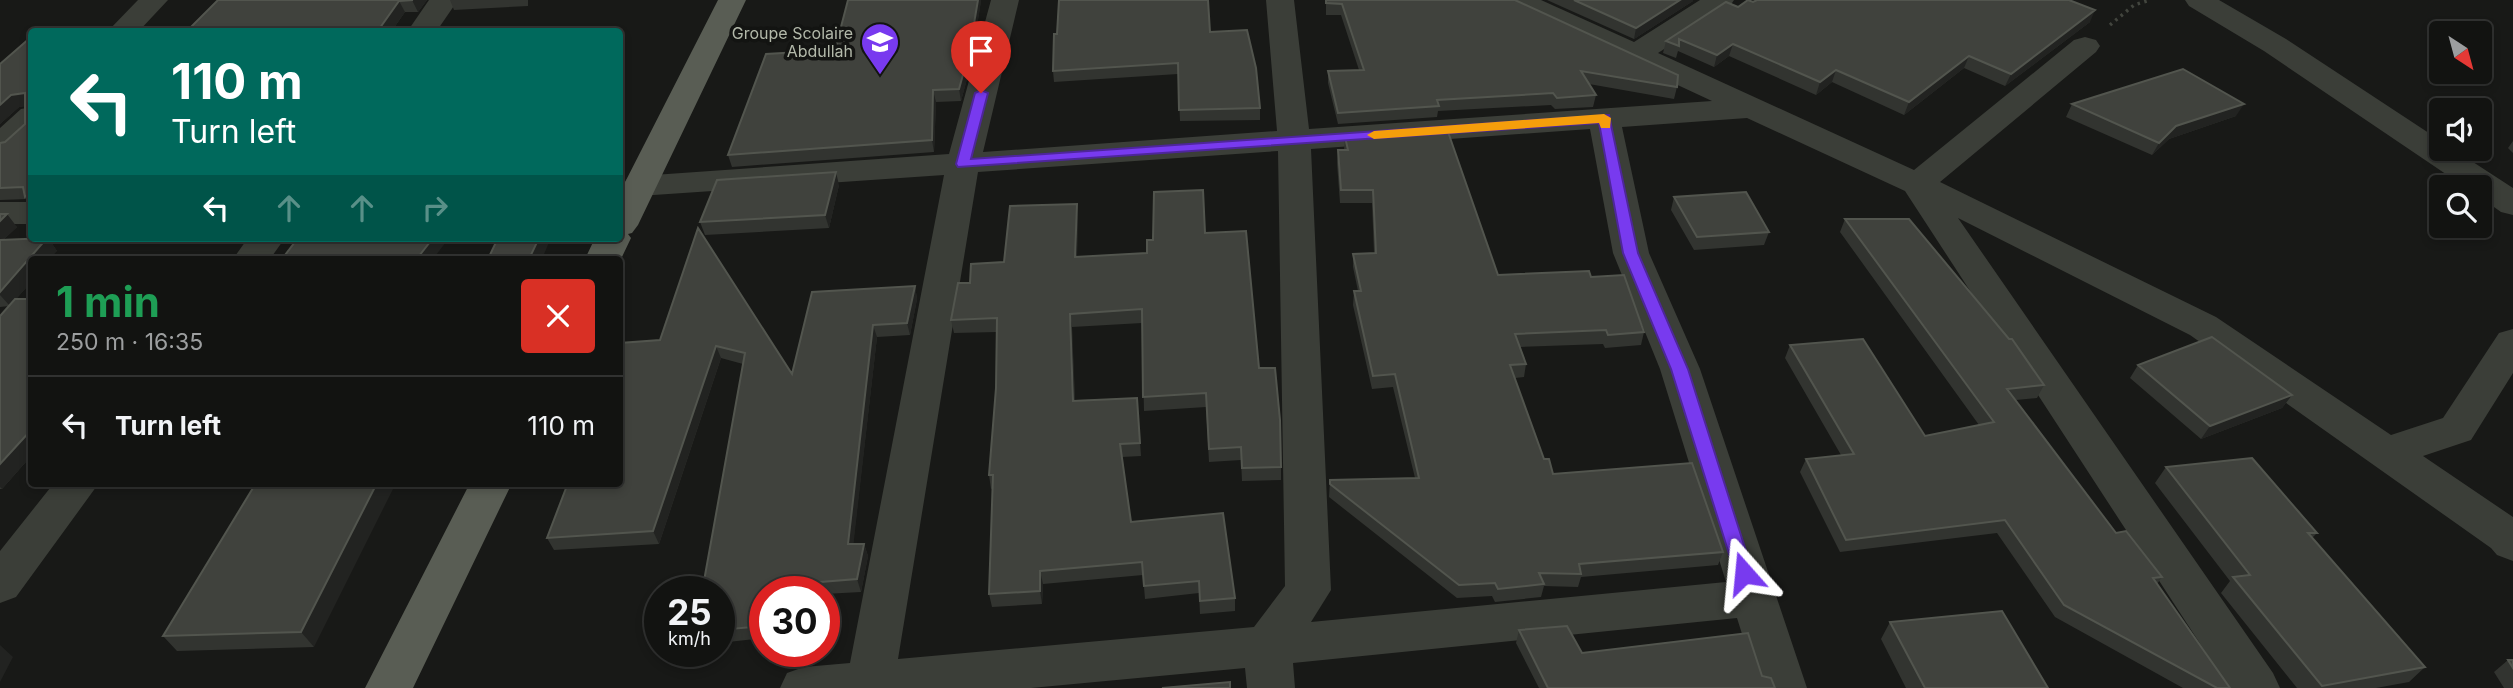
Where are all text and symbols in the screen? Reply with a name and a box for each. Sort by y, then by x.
school or university icon: Groupe Scolaire Abdullah [859,21,901,76]
pin [951,21,1011,93]
north arrow [2429,21,2492,84]
map controls [2429,21,2492,238]
place label: Groupe Scolaire Abdullah [732,23,853,61]
icon: arrive [962,32,1000,70]
text: 110 m [171,52,303,111]
icon: left [56,56,147,147]
button: sound [2429,98,2492,161]
text: Turn left [171,112,296,151]
button: search [2429,175,2492,238]
icon: left [197,189,235,227]
icon: ahead [270,189,308,227]
icon: ahead [343,189,381,227]
icon: right [416,189,454,227]
text: 1 min [56,276,160,327]
button: close [521,279,595,353]
text: 250 m · 16:35 [56,328,203,356]
icon: left [56,406,94,444]
text: Turn left [115,410,221,441]
text: 110 m [527,410,595,441]
position arrow [1707,536,1781,610]
speed limit sign: 30 [749,576,840,667]
text: 25 [667,591,712,633]
text: km/h [668,628,711,649]

